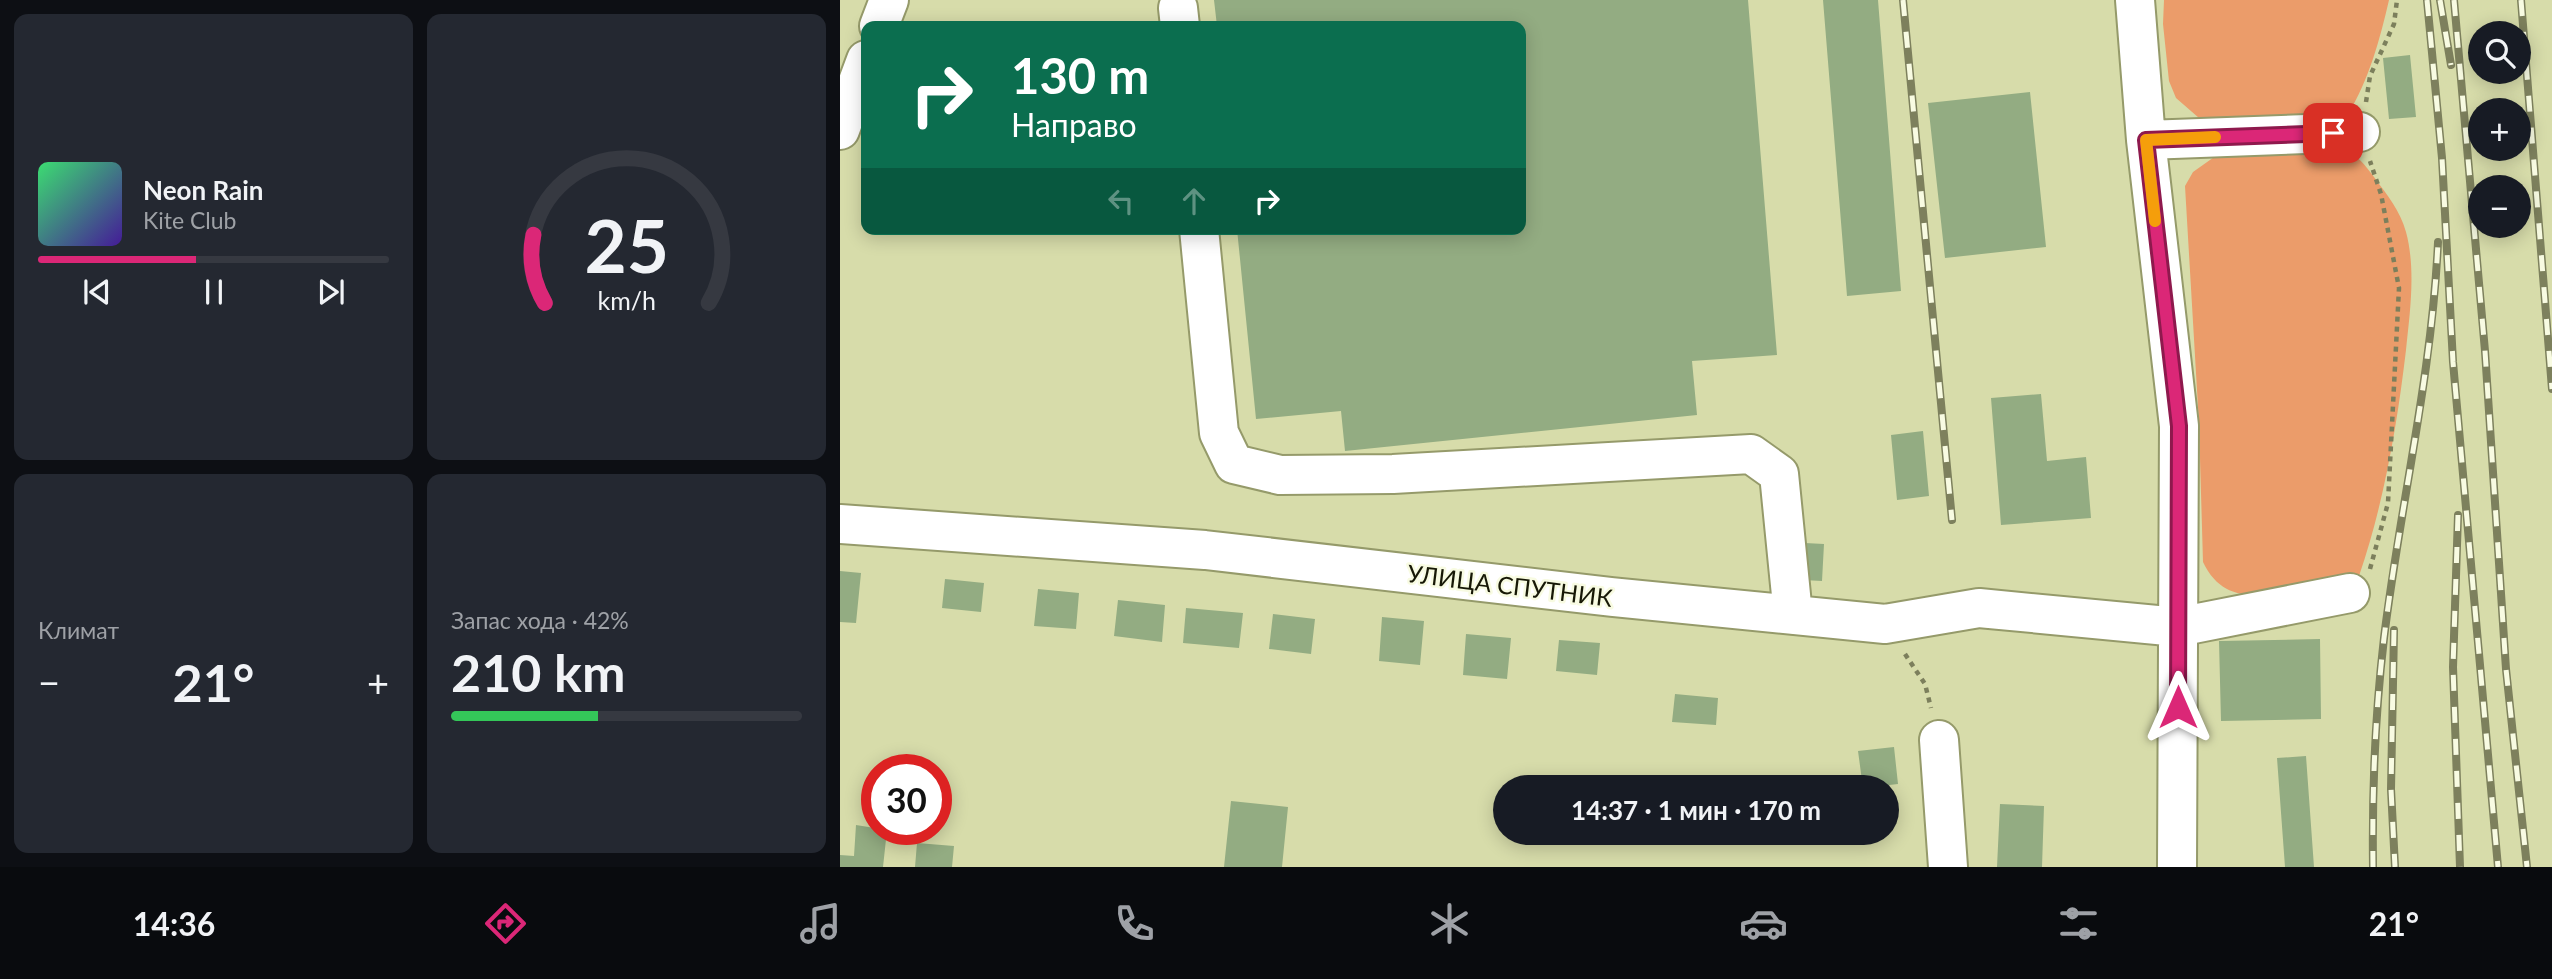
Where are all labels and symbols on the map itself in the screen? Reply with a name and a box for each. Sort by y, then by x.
pin [2303,103,2363,163]
street label: УЛИЦА СПУТНИК [1406,558,1614,612]
position arrow [2141,670,2215,744]
speed limit sign: 30 [861,754,952,845]

